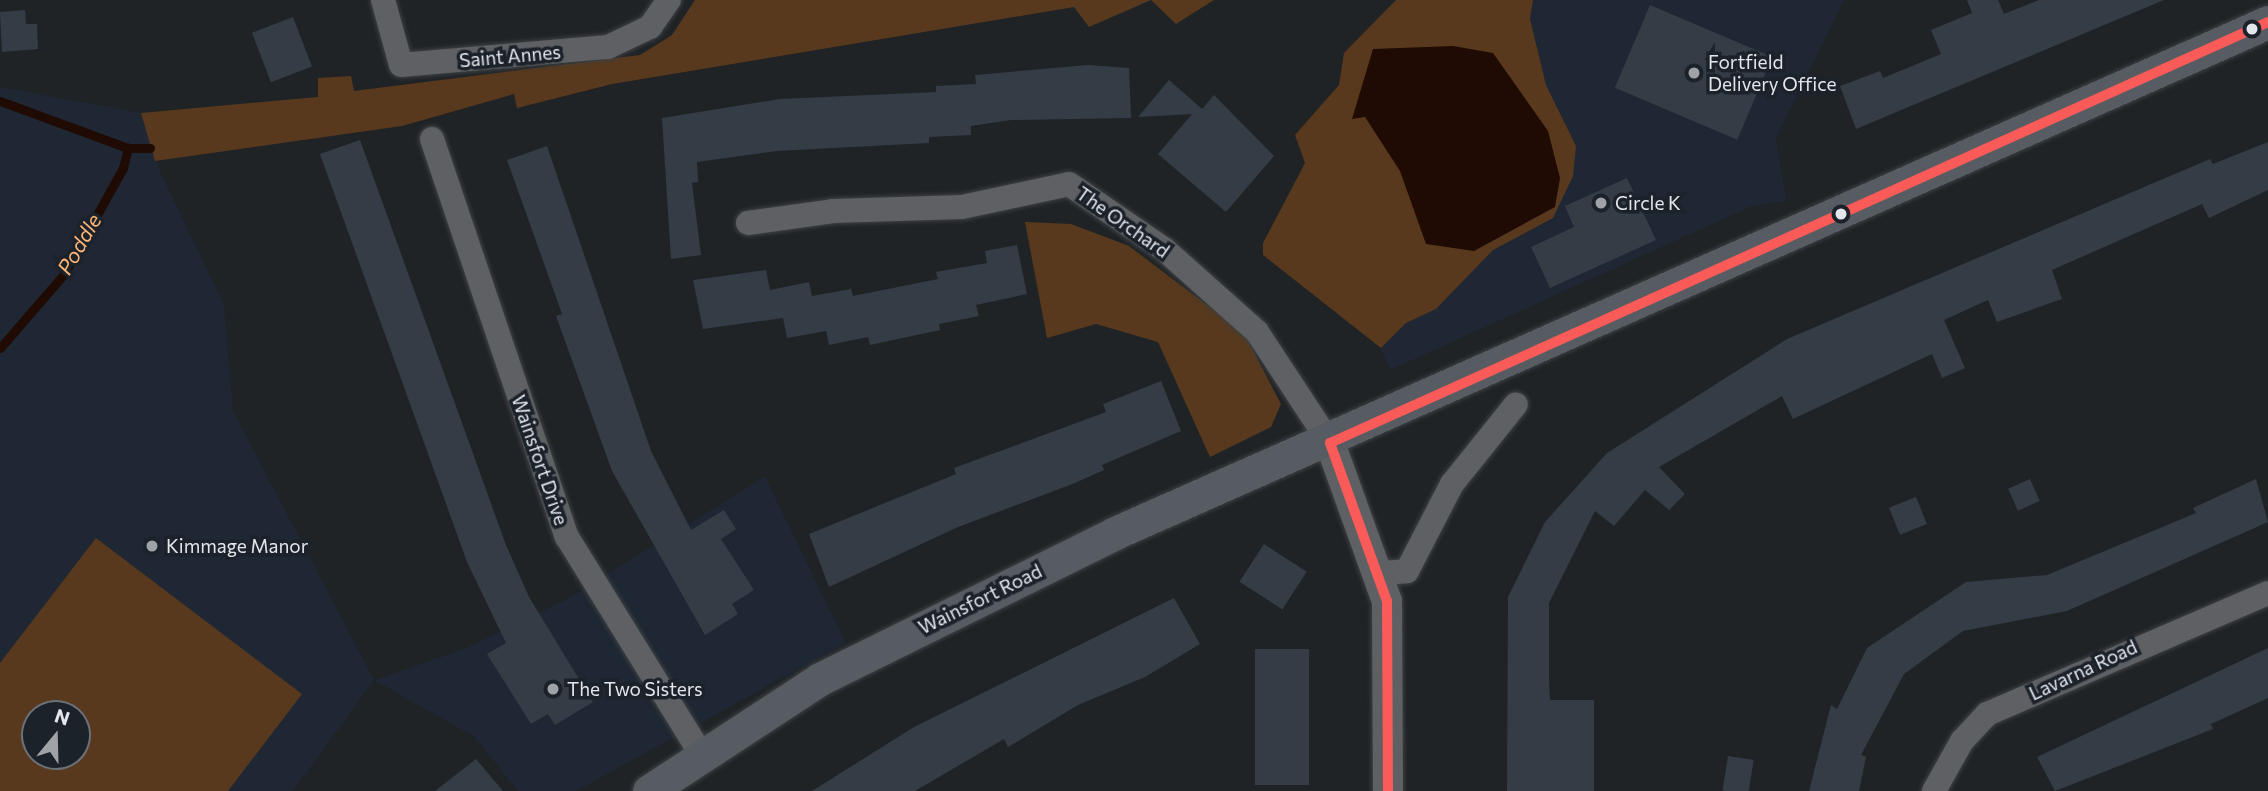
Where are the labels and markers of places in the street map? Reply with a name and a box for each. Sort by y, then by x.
unlabelled marker [2245,22,2259,36]
place label: Fortfield Delivery Office [1708,51,1837,95]
marker: Fortfield Delivery Office [1686,65,1702,81]
place label: Circle K [1615,192,1681,214]
marker: Circle K [1593,195,1609,211]
unlabelled marker [1834,207,1848,221]
place label: Kimmage Manor [166,535,308,557]
marker: Kimmage Manor [144,538,160,554]
place label: The Two Sisters [567,678,703,700]
marker: The Two Sisters [545,681,561,697]

